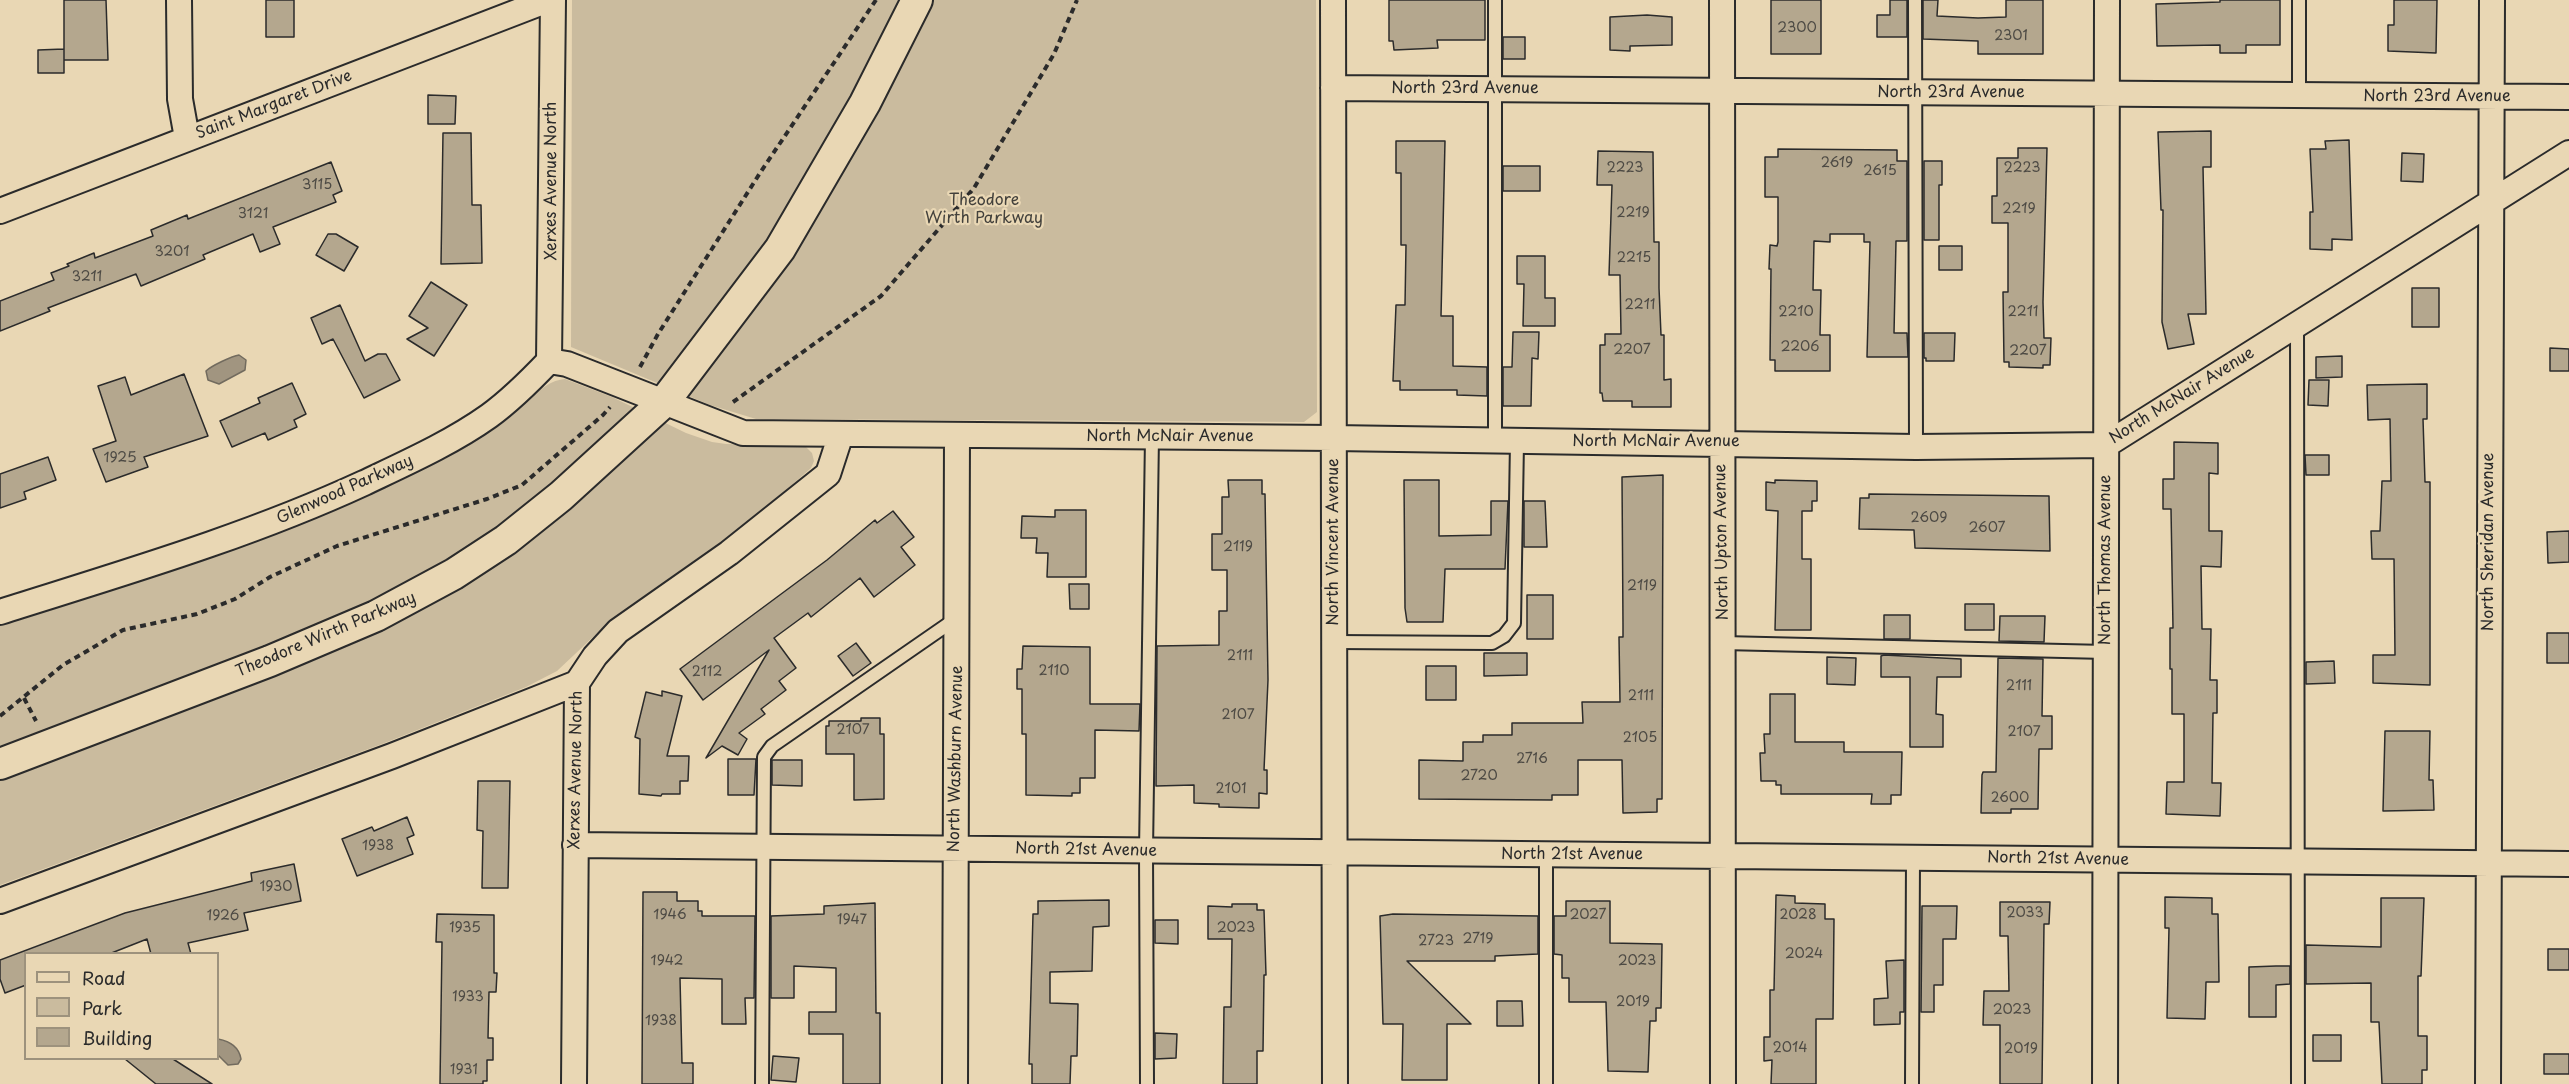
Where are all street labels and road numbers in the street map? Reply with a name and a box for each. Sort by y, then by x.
street label: Saint Margaret Drive [193,66,355,144]
street label: North 23rd Avenue [1391,79,1539,99]
street label: North 23rd Avenue [1877,83,2025,103]
street label: North 23rd Avenue [2363,87,2511,107]
street label: Xerxes Avenue North [542,102,562,260]
street label: North McNair Avenue [2106,344,2258,448]
street label: North McNair Avenue [1086,427,1254,447]
street label: North McNair Avenue [1572,432,1740,452]
street label: Glenwood Parkway [274,451,416,529]
street label: North Sheridan Avenue [2479,453,2499,631]
street label: North Vincent Avenue [1324,458,1344,626]
street label: North Upton Avenue [1711,464,1733,620]
street label: North Thomas Avenue [2096,475,2116,645]
street label: Theodore Wirth Parkway [233,588,419,682]
street label: North Washburn Avenue [945,665,967,853]
street label: Xerxes Avenue North [565,690,587,850]
street label: North 21st Avenue [1015,839,1157,861]
street label: North 21st Avenue [1501,845,1643,865]
street label: North 21st Avenue [1987,848,2129,870]

